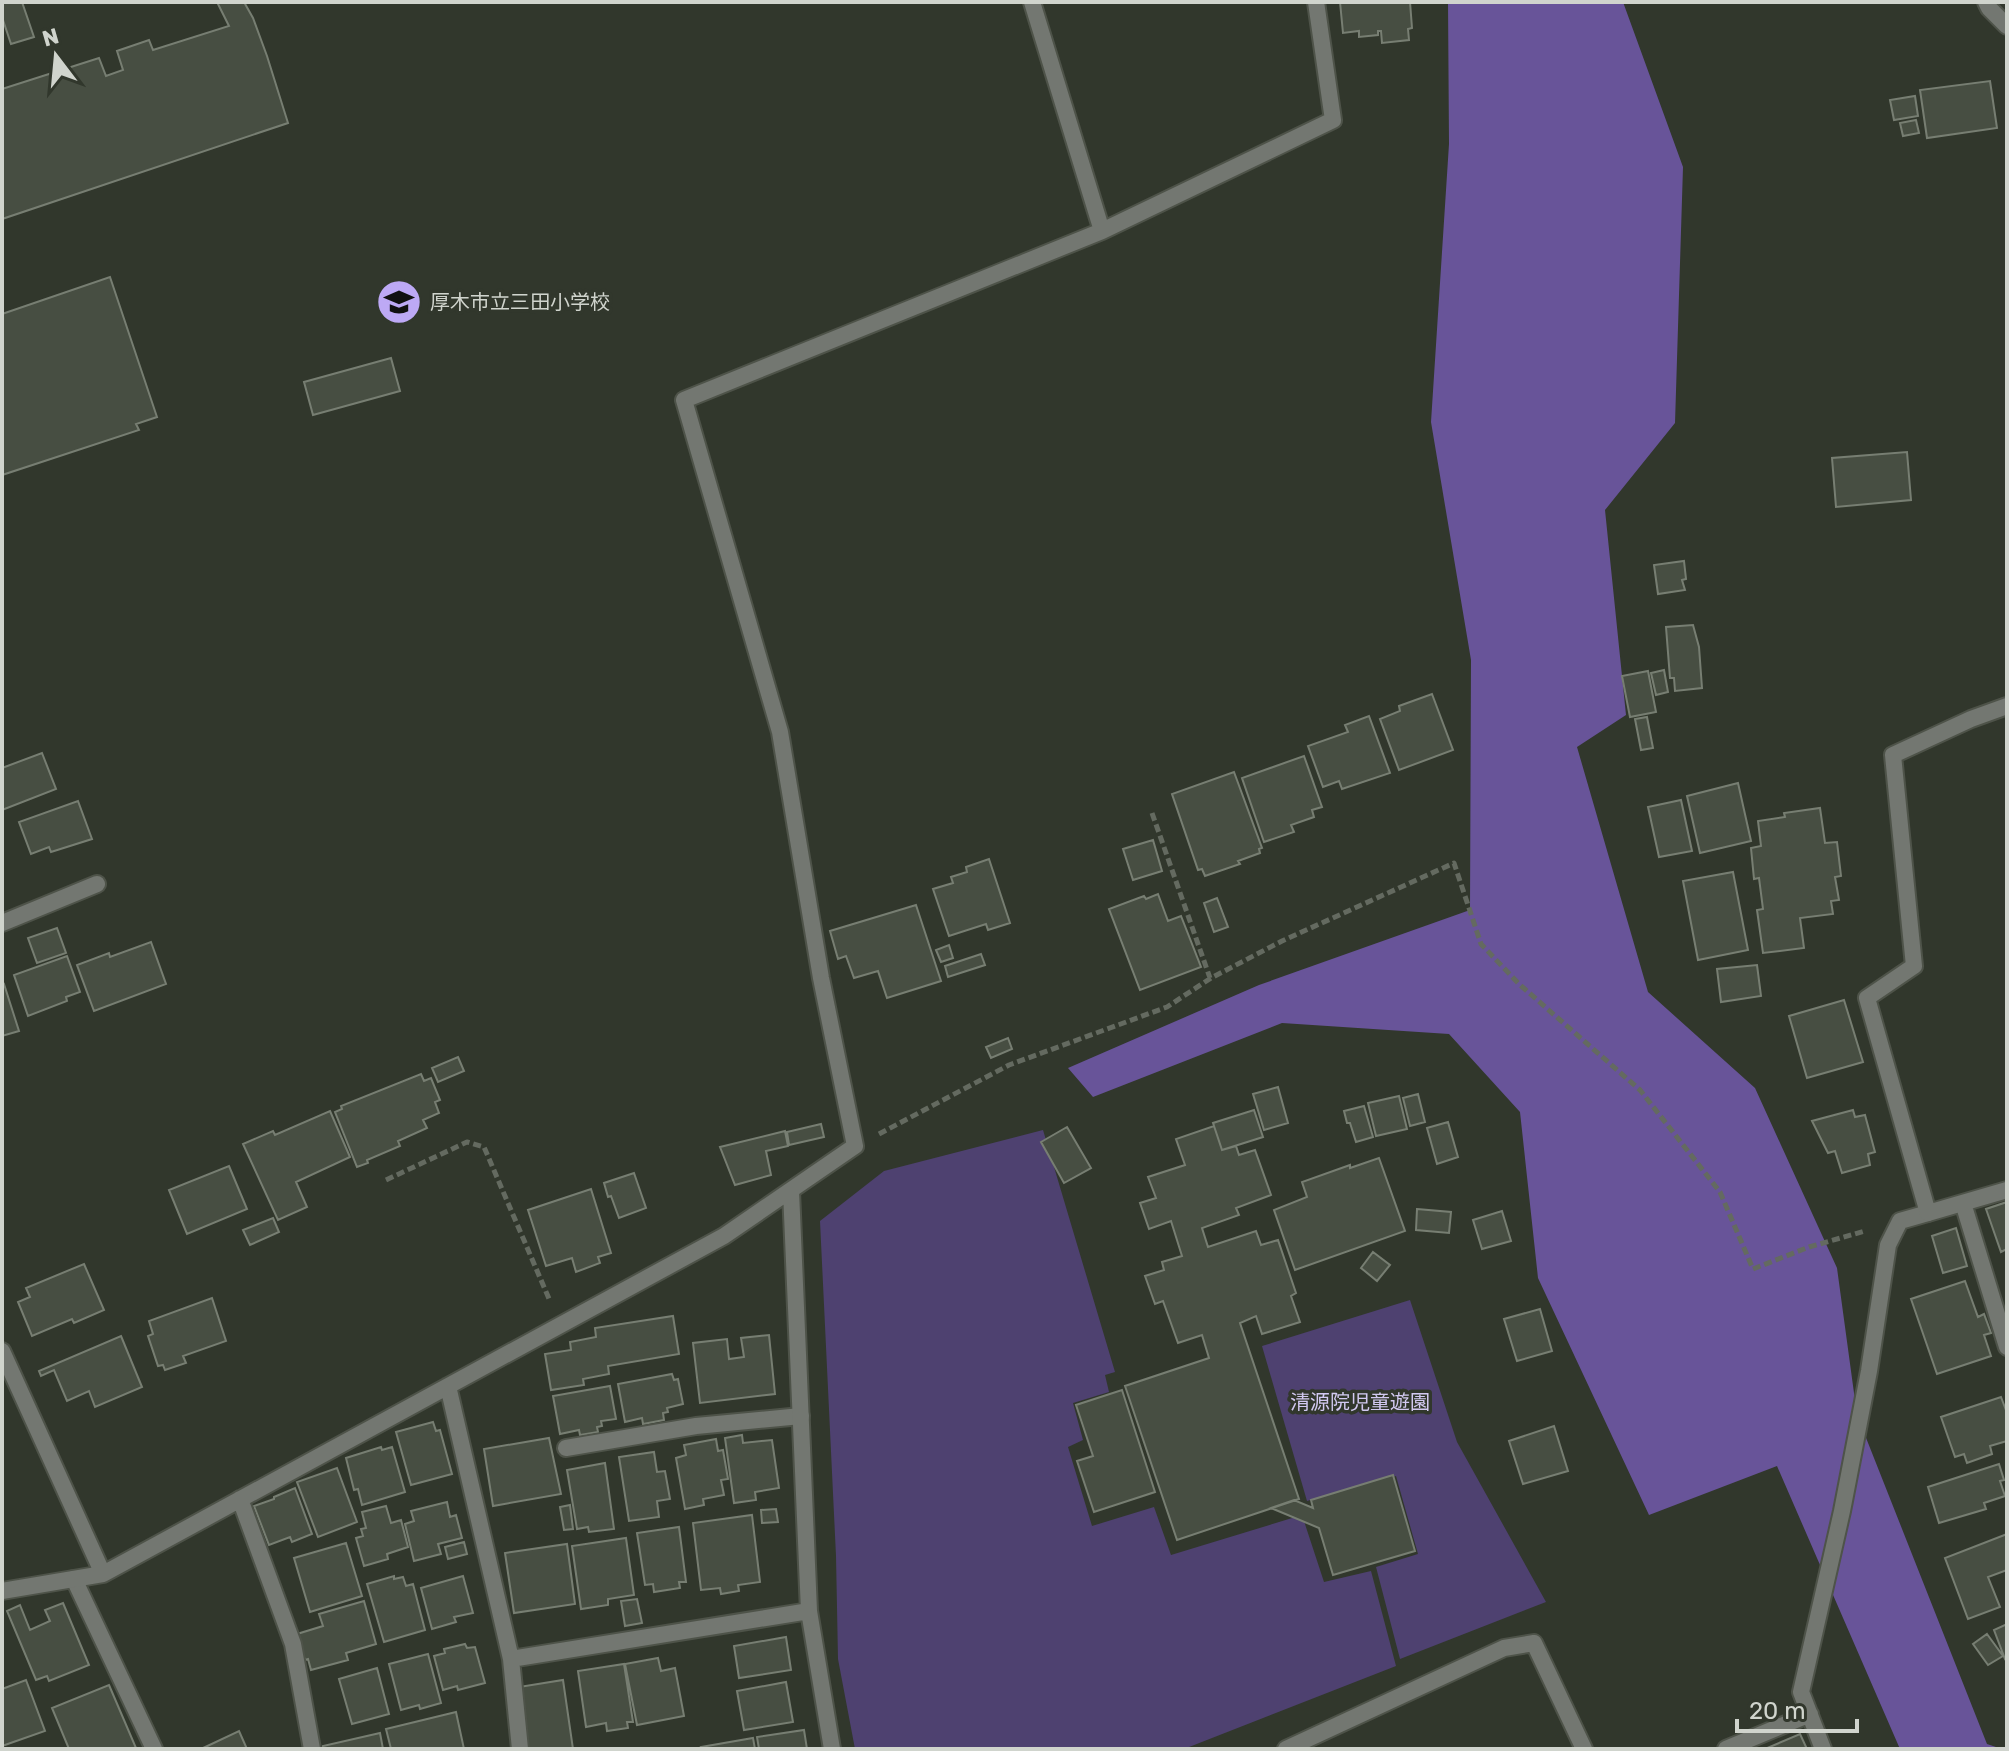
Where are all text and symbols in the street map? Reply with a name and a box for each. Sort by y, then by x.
north arrow [16,16,96,96]
text: N [39,22,62,52]
school or university icon: 厚木市立三田小学校 [375,278,423,326]
place label: 厚木市立三田小学校 [430,290,610,314]
park label: 清源院児童遊園 [1290,1390,1430,1414]
scale bar [1737,1683,1857,1733]
text: 20 m [1749,1697,1806,1725]

